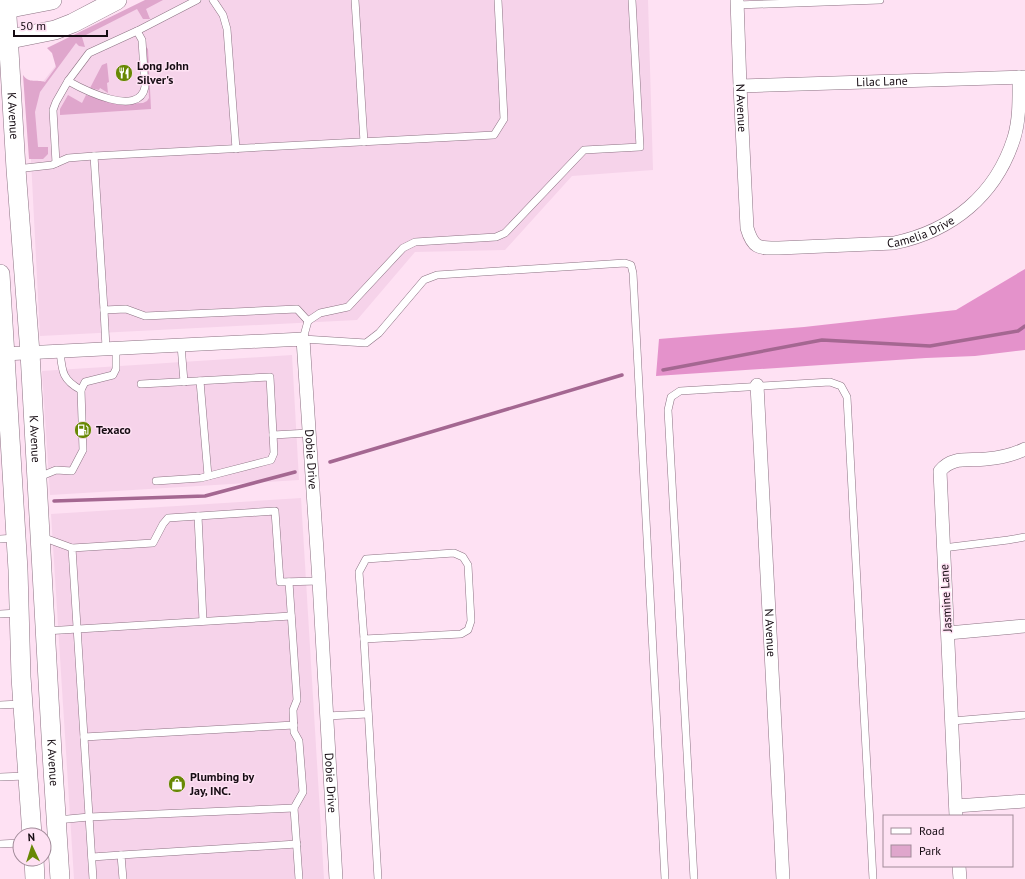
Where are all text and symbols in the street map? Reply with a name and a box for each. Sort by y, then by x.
scale bar [14,12,107,38]
text: 50 m [20,18,46,33]
place label: Long John Silver's [137,58,189,87]
restaurant icon: Long John Silver's [114,63,134,83]
street label: Lilac Lane [856,73,908,89]
street label: N Avenue [733,83,750,132]
street label: K Avenue [4,92,22,140]
street label: Camelia Drive [887,212,957,250]
street label: K Avenue [26,415,44,463]
fuel station icon: Texaco [73,420,93,440]
place label: Texaco [96,422,131,437]
street label: Dobie Drive [302,429,321,490]
street label: Jasmine Lane [936,564,955,633]
street label: N Avenue [762,608,779,657]
street label: K Avenue [44,738,62,787]
street label: Dobie Drive [322,752,340,813]
place label: Plumbing by Jay, INC. [189,769,254,798]
shop icon: Plumbing by Jay, INC. [167,774,187,794]
legend [883,815,1013,867]
text: Road [919,823,944,838]
north arrow [12,827,52,867]
text: N [27,830,35,844]
text: Park [919,843,941,858]

